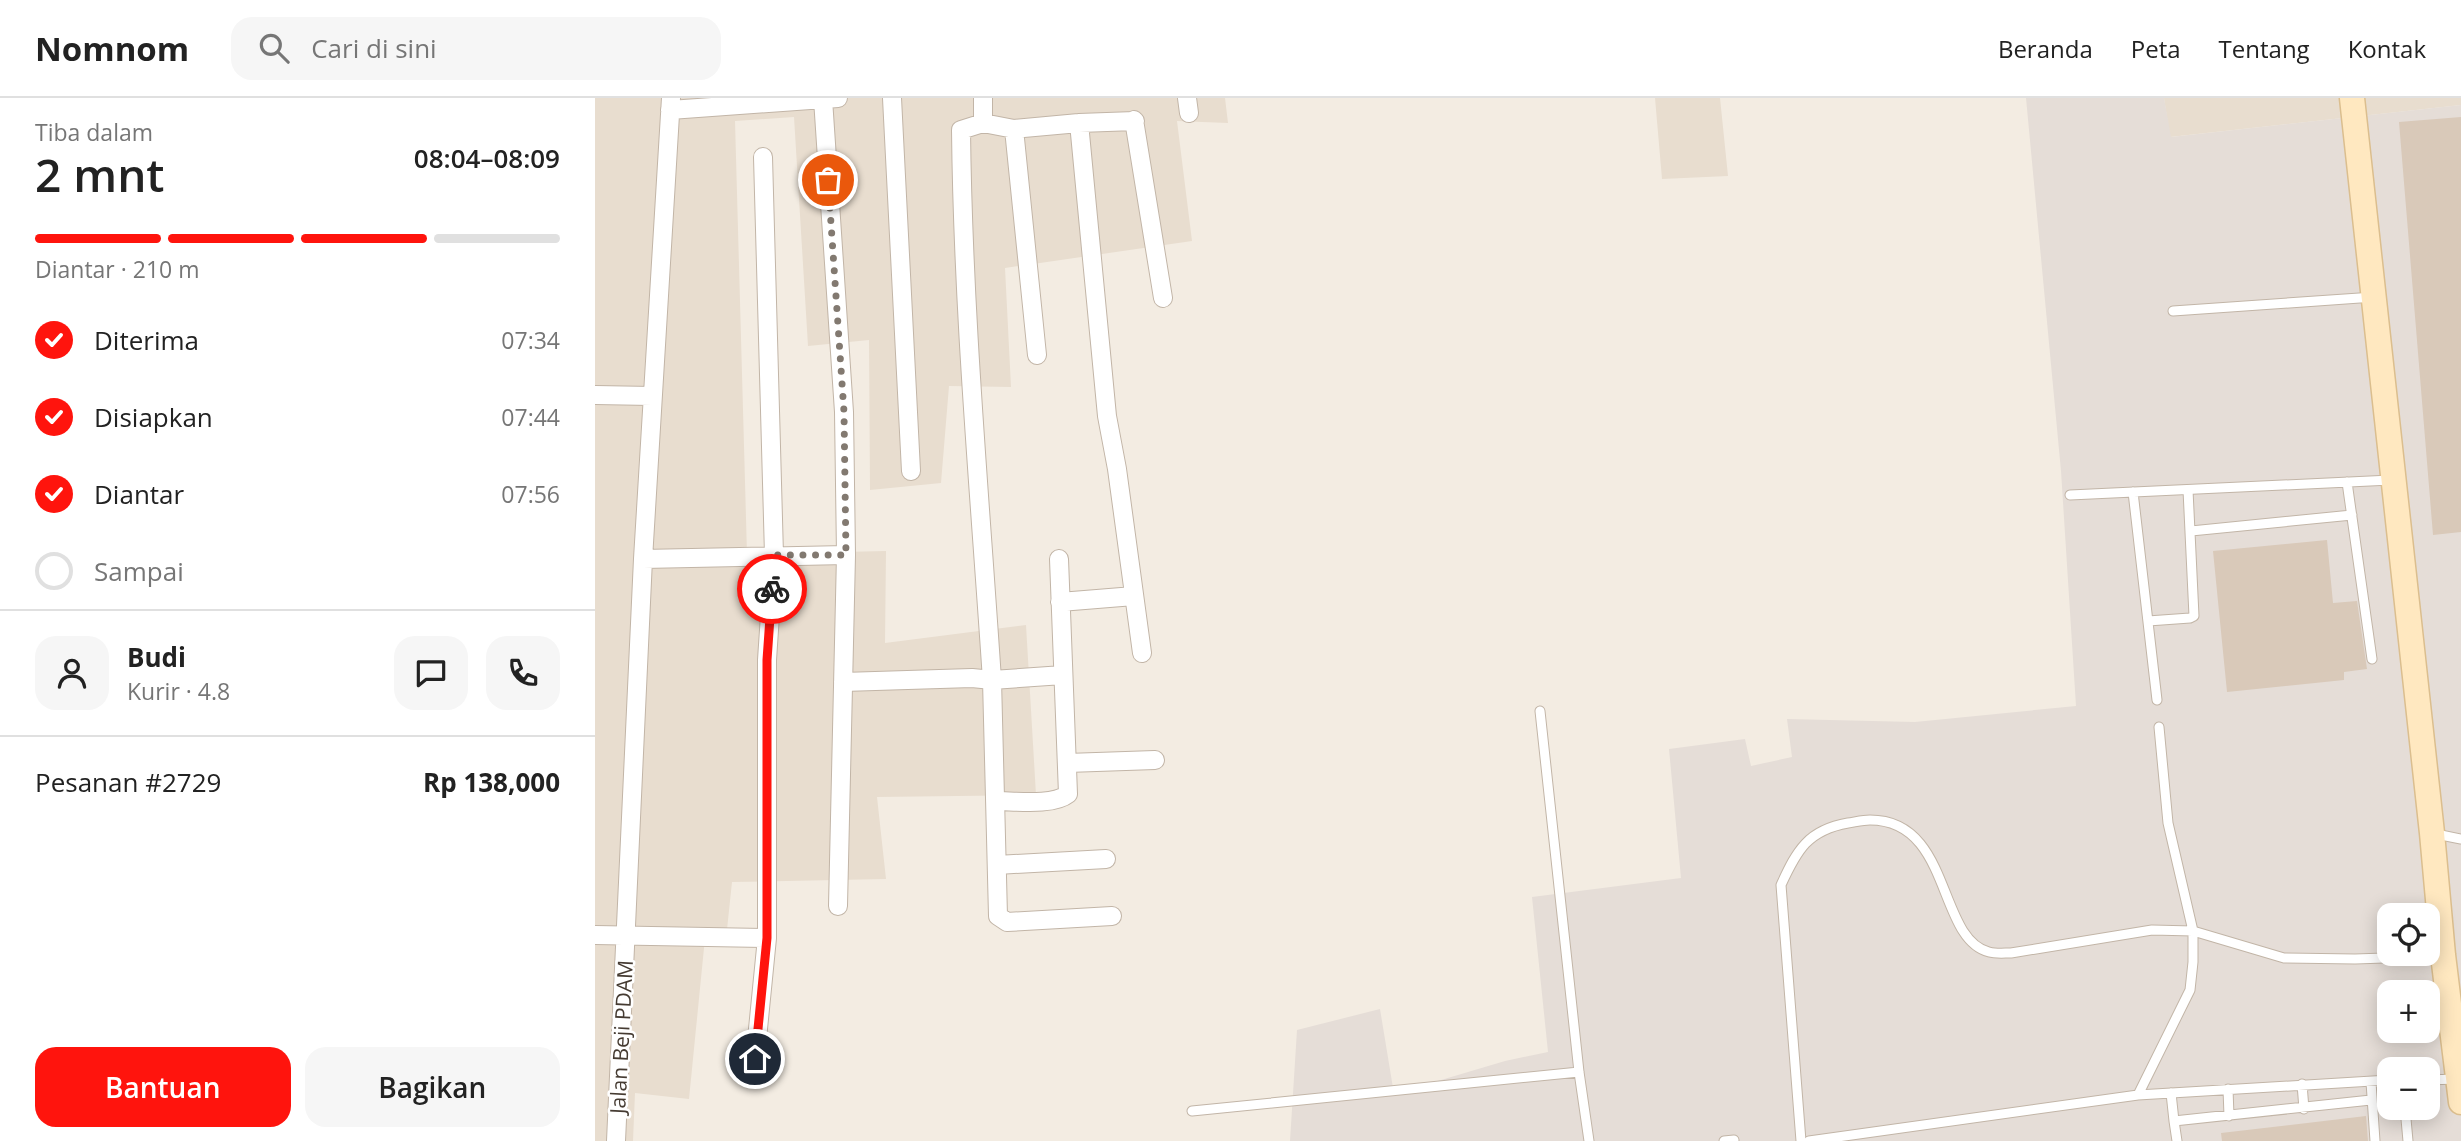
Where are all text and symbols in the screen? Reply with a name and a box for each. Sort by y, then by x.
search box [231,17,721,80]
text: Nomnom [35,26,189,71]
icon: search [255,29,293,67]
text: Cari di sini [311,30,437,66]
text: Beranda [1998,32,2093,65]
text: Peta [2131,32,2181,65]
text: Tentang [2219,32,2310,65]
text: Kontak [2348,32,2426,65]
text: Tiba dalam [35,116,153,148]
text: 08:04–08:09 [414,140,560,176]
text: 2 mnt [35,143,165,205]
pin [798,150,858,210]
icon: bag [809,161,847,199]
text: Diantar · 210 m [35,253,199,285]
icon: check [35,321,73,359]
text: Diterima [94,322,199,358]
text: 07:34 [501,324,560,356]
icon: check [35,398,73,436]
text: Disiapkan [94,399,213,435]
text: 07:44 [501,401,560,433]
icon: check [35,475,73,513]
text: Diantar [94,476,184,512]
text: 07:56 [501,478,560,510]
text: Sampai [94,553,184,589]
courier [737,554,807,624]
icon: bike [753,570,791,608]
button: person [35,636,109,710]
button: chat [394,636,468,710]
button: phone [486,636,560,710]
text: Budi [127,639,186,675]
text: Kurir · 4.8 [127,675,230,707]
text: Pesanan #2729 [35,764,221,800]
text: Rp 138,000 [423,764,560,800]
map controls [2377,903,2440,1120]
button: locate [2377,903,2440,966]
street label: Jalan Beji PDAM [603,959,639,1117]
button: + [2377,980,2440,1043]
pin [725,1029,785,1089]
icon: home [736,1040,774,1078]
button: Bantuan [35,1047,291,1127]
button: Bagikan [305,1047,560,1127]
button: − [2377,1057,2440,1120]

